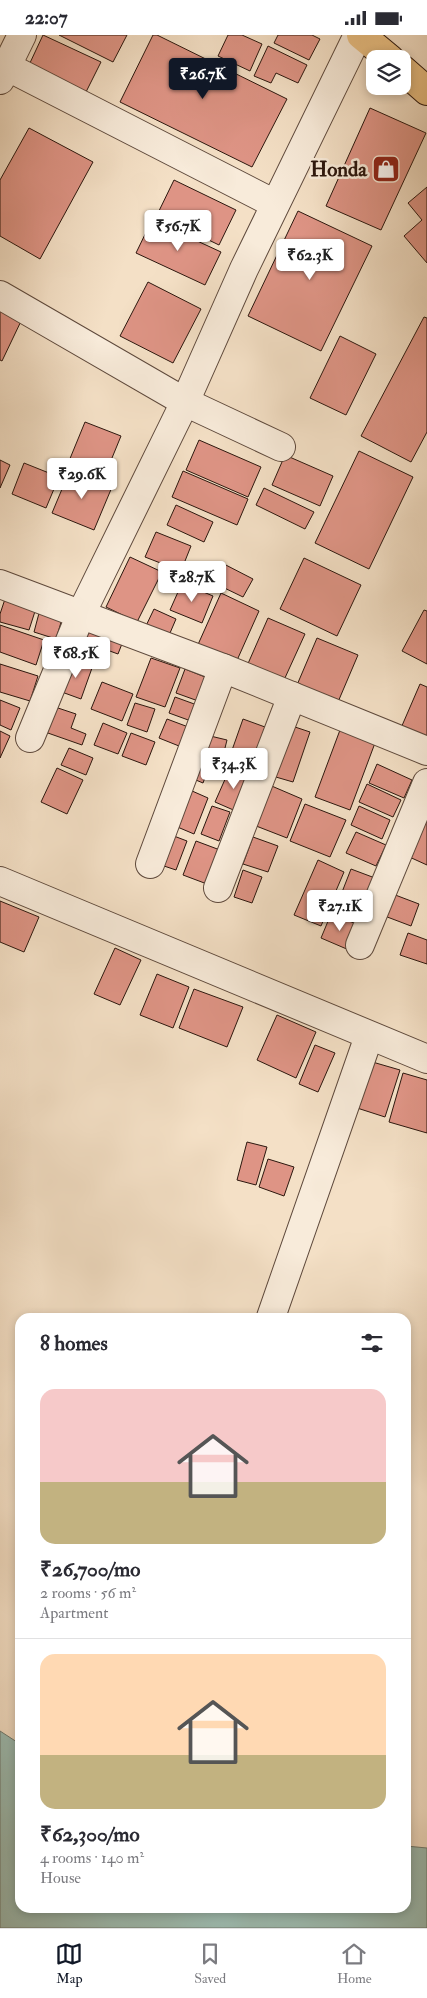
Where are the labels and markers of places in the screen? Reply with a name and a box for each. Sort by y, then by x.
pin: ₹26.7K [162,57,244,100]
shop icon: Honda [371,154,401,184]
place label: Honda [310,156,368,183]
pin: ₹56.7K [137,209,219,252]
pin: ₹62.3K [269,239,351,281]
pin: ₹29.6K [41,457,123,500]
pin: ₹28.7K [151,561,233,603]
pin: ₹68.5K [35,637,117,679]
pin: ₹34.3K [193,747,275,790]
pin: ₹27.1K [299,889,381,932]

